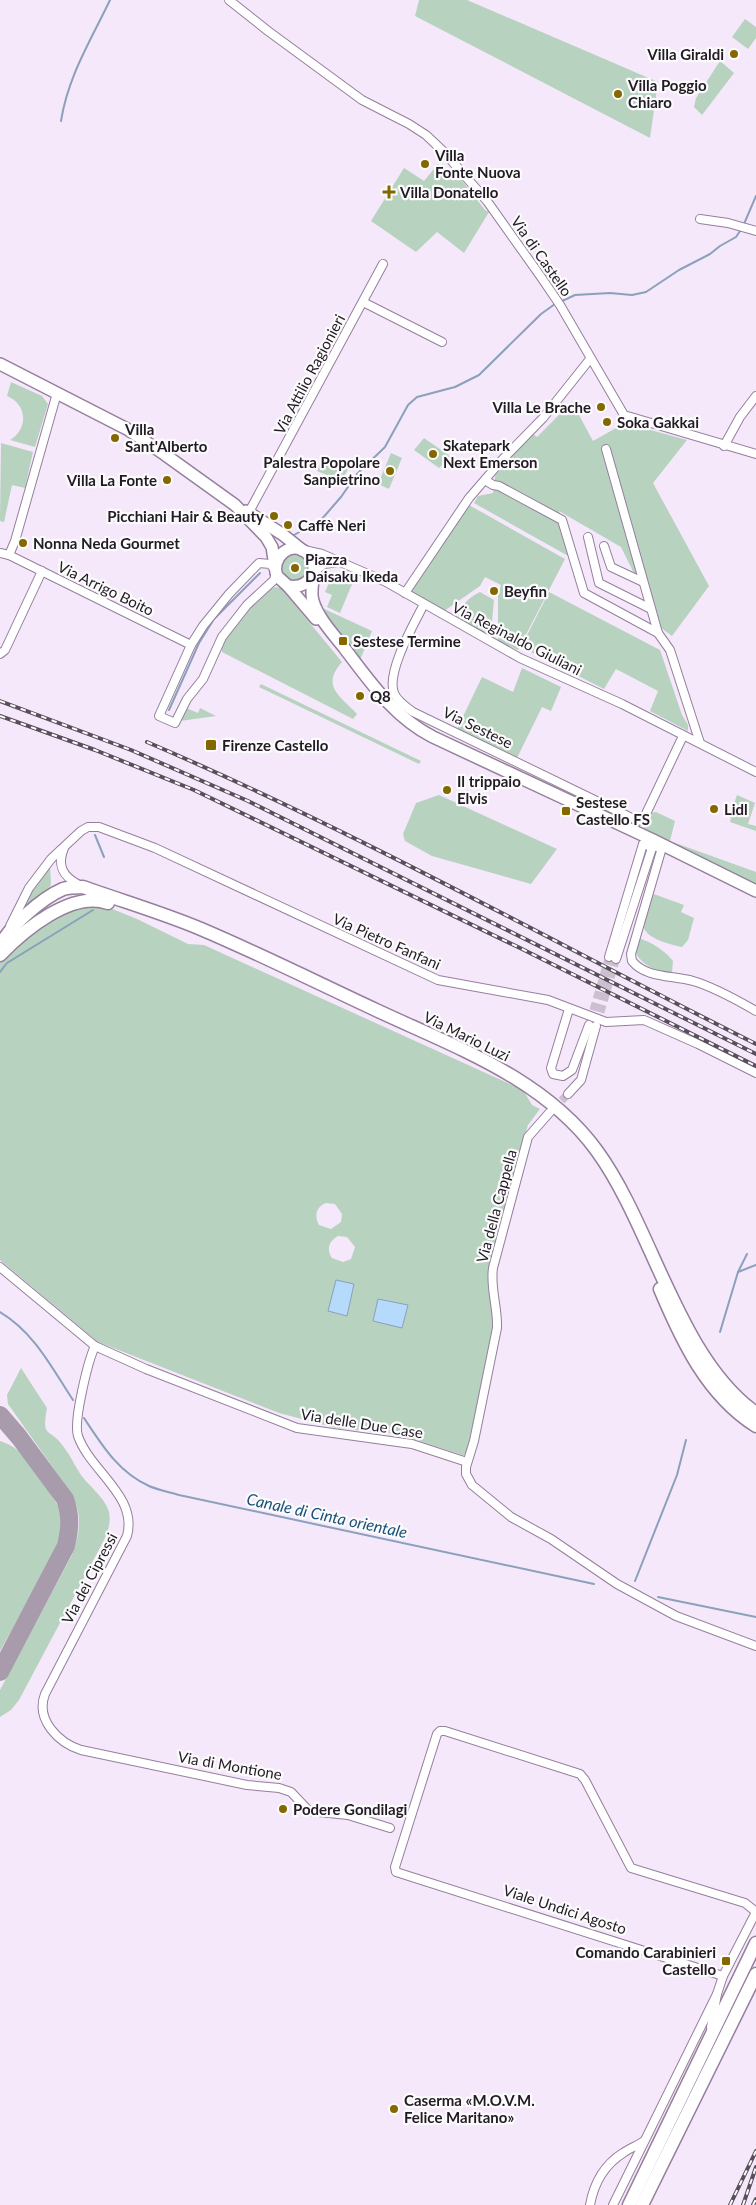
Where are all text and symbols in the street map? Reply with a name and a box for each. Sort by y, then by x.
place label: Villa Giraldi [646,45,724,63]
marker: Villa Giraldi [728,48,740,60]
place label: Villa Poggio Chiaro [627,76,707,111]
marker: Villa Poggio Chiaro [612,88,624,100]
place label: Villa Fonte Nuova [434,146,521,181]
marker: Villa Fonte Nuova [419,158,431,170]
place label: Villa Donatello [399,183,499,201]
marker: Villa Donatello [382,185,396,199]
street label: Via di Castello [508,212,576,300]
street label: Via Attilio Ragionieri [270,311,348,437]
place label: Villa Le Brache [491,398,591,416]
marker: Villa Le Brache [595,401,607,413]
place label: Soka Gakkai [617,413,699,431]
marker: Soka Gakkai [601,416,613,428]
place label: Villa Sant'Alberto [124,420,208,455]
marker: Villa Sant'Alberto [109,432,121,444]
place label: Skatepark Next Emerson [443,436,538,471]
marker: Skatepark Next Emerson [427,448,439,460]
place label: Palestra Popolare Sanpietrino [263,453,380,488]
marker: Palestra Popolare Sanpietrino [384,465,396,477]
place label: Villa La Fonte [66,471,157,489]
marker: Villa La Fonte [161,474,173,486]
place label: Picchiani Hair & Beauty [107,507,264,525]
marker: Picchiani Hair & Beauty [268,510,280,522]
place label: Caffè Neri [298,516,366,534]
marker: Caffè Neri [282,519,294,531]
place label: Nonna Neda Gourmet [33,534,180,552]
marker: Nonna Neda Gourmet [17,537,29,549]
place label: Piazza Daisaku Ikeda [305,550,398,585]
street label: Via Arrigo Boito [55,557,157,619]
marker: Piazza Daisaku Ikeda [289,562,301,574]
place label: Beyfin [504,582,547,600]
marker: Beyfin [488,585,500,597]
street label: Via Reginaldo Giuliani [449,598,585,678]
place label: Sestese Termine [353,632,461,650]
marker: Sestese Termine [337,635,349,647]
place label: Q8 [370,687,391,705]
marker: Q8 [354,690,366,702]
street label: Via Sestese [440,702,516,752]
place label: Firenze Castello [222,736,329,754]
marker: Firenze Castello [204,738,218,752]
place label: Il trippaio Elvis [457,772,521,807]
marker: Il trippaio Elvis [441,784,453,796]
place label: Sestese Castello FS [576,793,650,828]
place label: Lidl [724,800,748,818]
marker: Lidl [708,803,720,815]
marker: Sestese Castello FS [560,805,572,817]
street label: Via Pietro Fanfani [330,909,444,973]
street label: Via Mario Luzi [421,1007,513,1065]
street label: Via della Cappella [472,1147,520,1265]
street label: Via delle Due Case [300,1404,424,1442]
water label: Canale di Cinta orientale [245,1489,409,1541]
street label: Via dei Cipressi [57,1529,121,1627]
street label: Via di Montione [177,1747,284,1783]
place label: Podere Gondilagi [293,1800,408,1818]
marker: Podere Gondilagi [277,1803,289,1815]
street label: Viale Undici Agosto [501,1881,629,1937]
place label: Comando Carabinieri Castello [576,1943,716,1978]
marker: Comando Carabinieri Castello [720,1955,732,1967]
place label: Caserma «M.O.V.M. Felice Maritano» [404,2091,535,2126]
marker: Caserma «M.O.V.M. Felice Maritano» [388,2103,400,2115]

